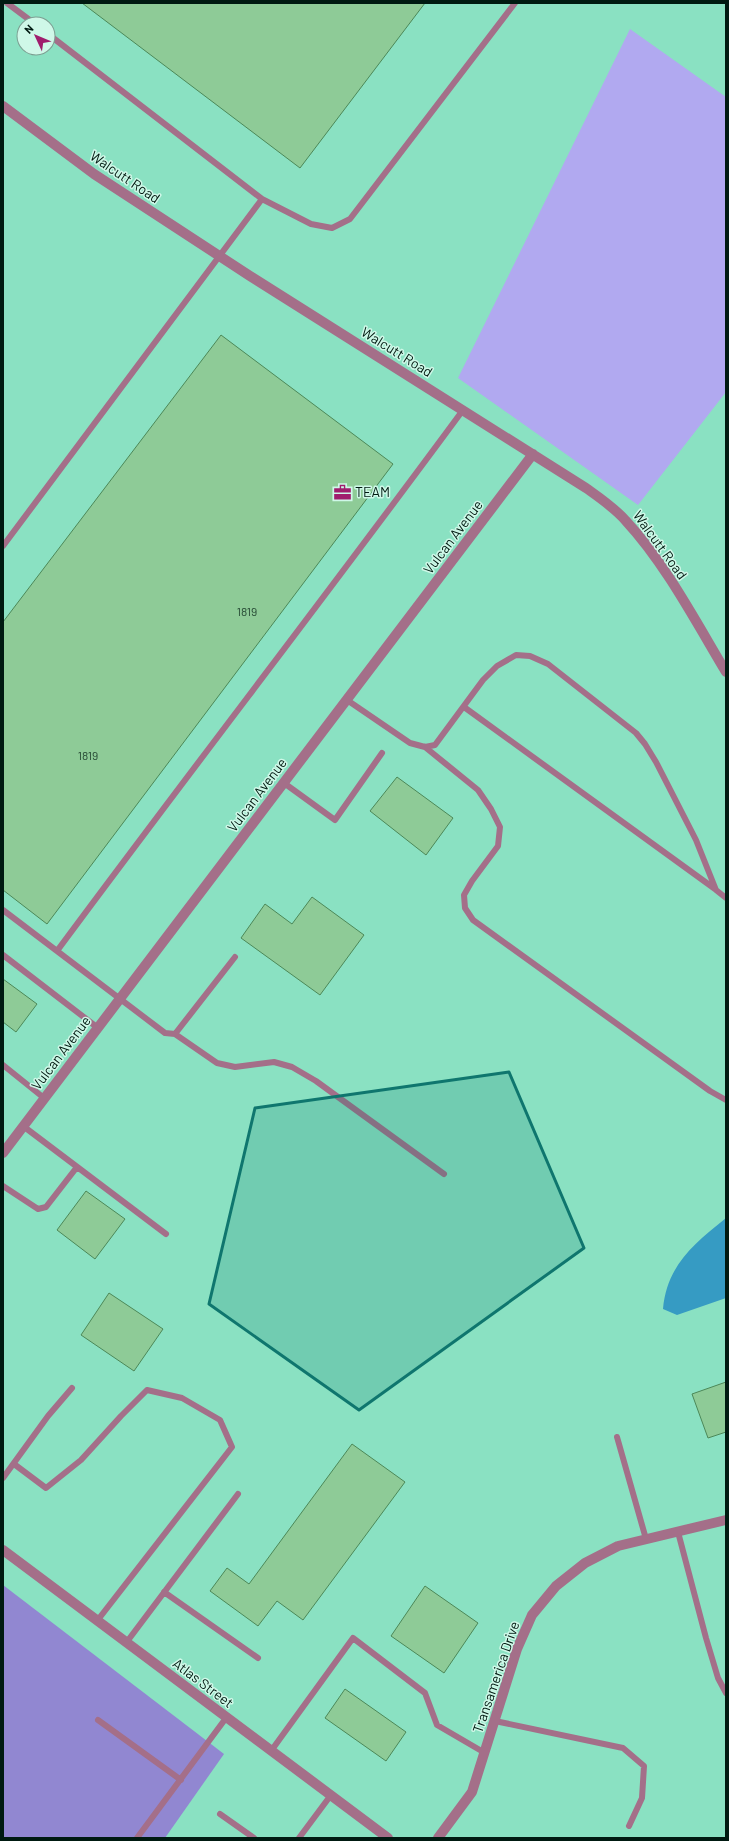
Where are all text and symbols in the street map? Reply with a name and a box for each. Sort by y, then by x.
north arrow [16,16,56,56]
text: N [21,22,36,36]
street label: Walcutt Road [87,147,163,206]
street label: Walcutt Road [359,323,436,380]
office icon: TEAM [332,482,352,502]
place label: TEAM [355,483,390,500]
street label: Vulcan Avenue [419,496,486,577]
street label: Walcutt Road [630,507,691,582]
house number: 1819 [237,604,257,618]
house number: 1819 [78,748,98,762]
street label: Vulcan Avenue [223,754,290,835]
street label: Vulcan Avenue [27,1012,94,1093]
street label: Transamerica Drive [468,1619,523,1735]
street label: Atlas Street [170,1654,237,1711]

